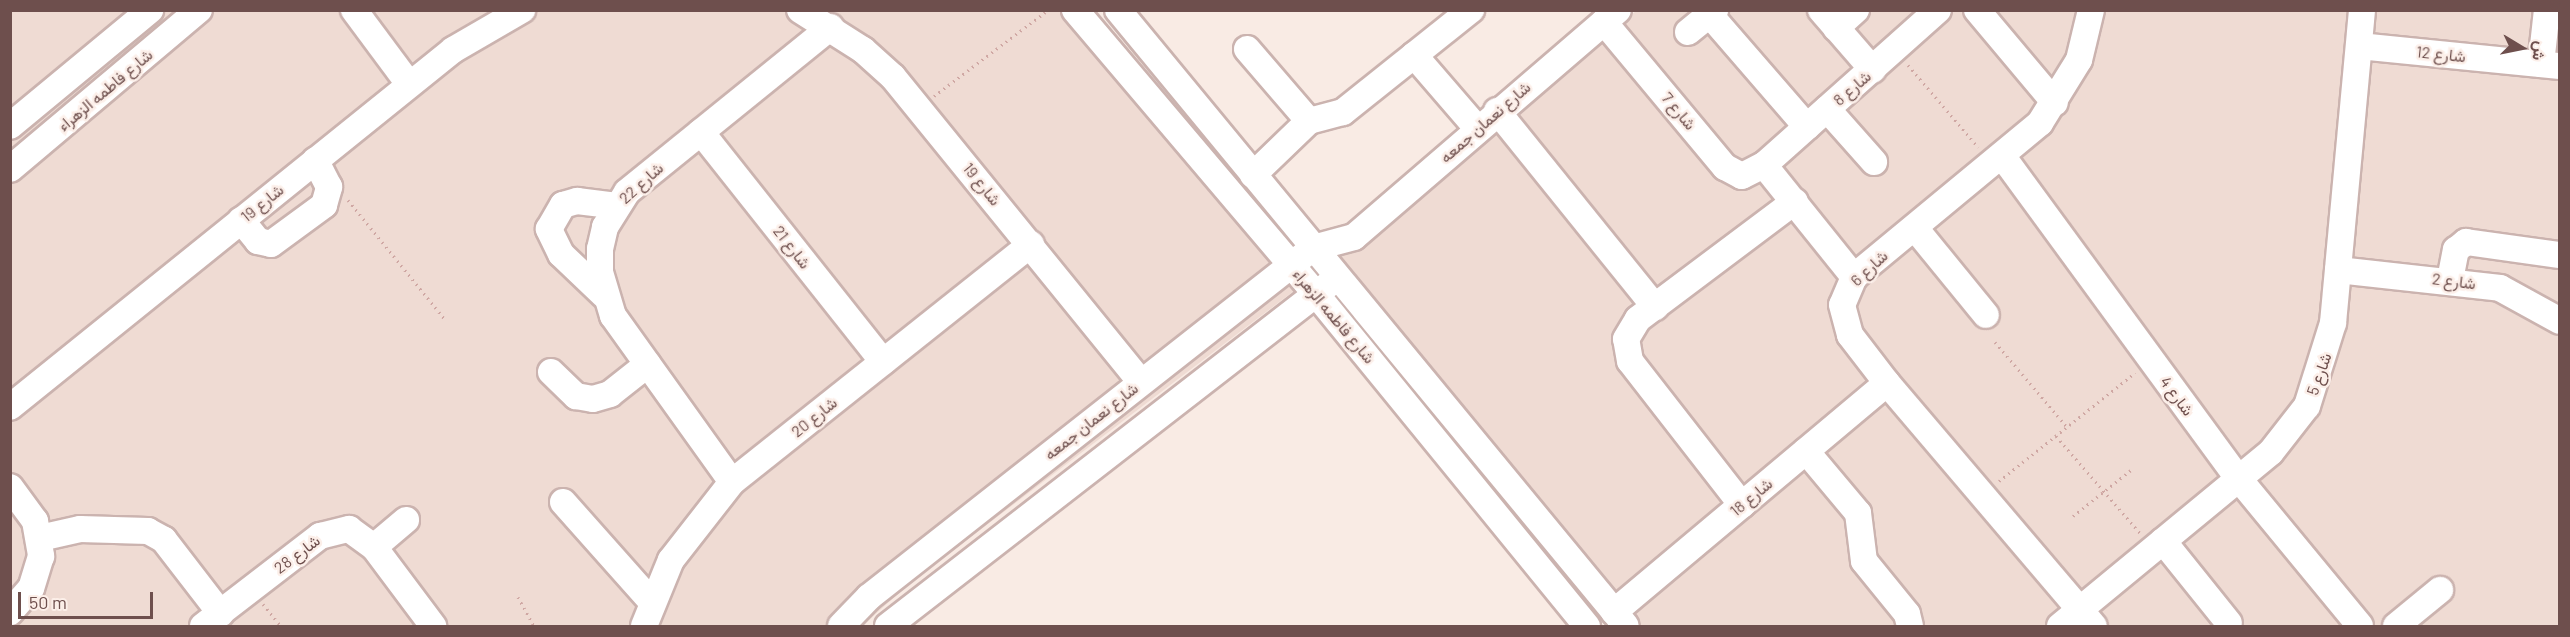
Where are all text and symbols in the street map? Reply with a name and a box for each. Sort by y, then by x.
north arrow [2492,18,2552,78]
text: ش [2529,40,2551,62]
street label: شارع 12 [2415,42,2467,66]
street label: شارع فاطمه الزهراء [54,45,156,135]
street label: شارع 8 [1829,66,1875,110]
street label: شارع نعمان جمعه [1436,77,1534,167]
street label: شارع 7 [1658,88,1700,134]
street label: شارع 22 [615,158,667,208]
street label: شارع 19 [959,159,1005,209]
street label: شارع 19 [237,180,287,226]
street label: شارع 21 [769,222,815,272]
street label: شارع 6 [1847,246,1891,290]
street label: شارع فاطمه الزهراء [1289,265,1379,367]
street label: شارع 2 [2431,269,2477,293]
street label: شارع 5 [2303,350,2335,398]
street label: شارع 4 [2156,373,2198,419]
street label: شارع نعمان جمعه [1040,378,1142,464]
street label: شارع 20 [787,393,841,441]
street label: شارع 18 [1726,474,1776,520]
street label: شارع 28 [270,531,324,577]
scale bar [21,580,156,618]
text: 50 m [29,591,67,613]

